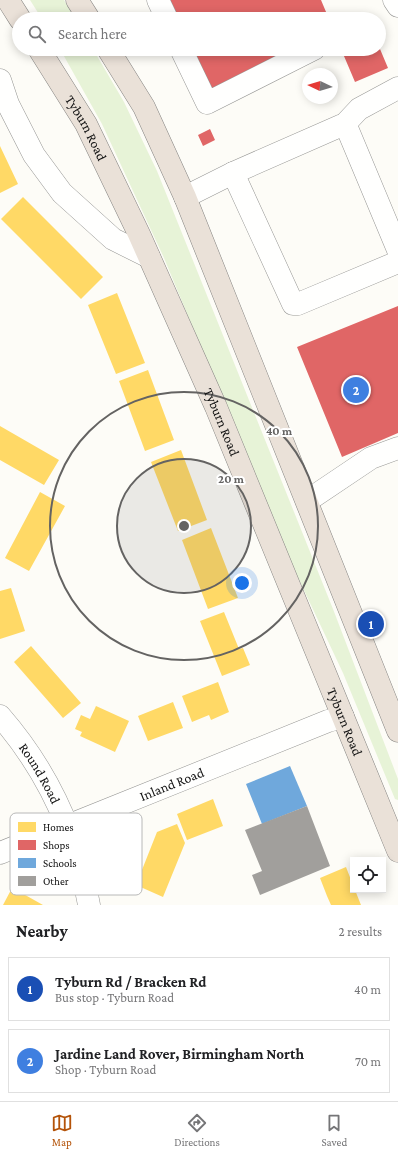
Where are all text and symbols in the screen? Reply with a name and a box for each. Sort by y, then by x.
search box [12,12,386,56]
icon: search [26,23,48,45]
text: Search here [58,26,127,42]
north arrow [302,68,338,104]
street label: Tyburn Road [62,92,111,164]
pin: 2 [343,375,369,405]
street label: Tyburn Road [201,385,243,459]
text: 40 m [266,424,293,438]
text: 20 m [218,472,245,486]
centre of rings [177,519,191,533]
your location [232,573,252,593]
pin: 1 [358,609,384,639]
street label: Tyburn Road [324,685,366,759]
street label: Round Road [16,740,64,807]
street label: Inland Road [137,764,207,804]
legend [10,813,142,895]
text: Homes [43,821,74,833]
text: Shops [43,839,70,852]
text: Schools [43,857,77,869]
map controls [350,857,386,893]
button: locate [350,857,386,893]
text: Other [43,875,69,887]
text: Nearby [16,922,68,941]
text: 2 results [339,924,382,939]
text: Tyburn Rd / Bracken Rd [55,974,206,990]
text: 1 [28,982,32,997]
text: 40 m [354,982,381,997]
text: Bus stop · Tyburn Road [55,990,174,1005]
text: Jardine Land Rover, Birmingham North [55,1046,304,1062]
text: 2 [27,1054,33,1069]
text: 70 m [355,1054,381,1069]
text: Shop · Tyburn Road [55,1062,156,1077]
tab: Map [51,1112,73,1148]
tab: Directions [174,1112,220,1148]
tab: Saved [321,1112,347,1148]

